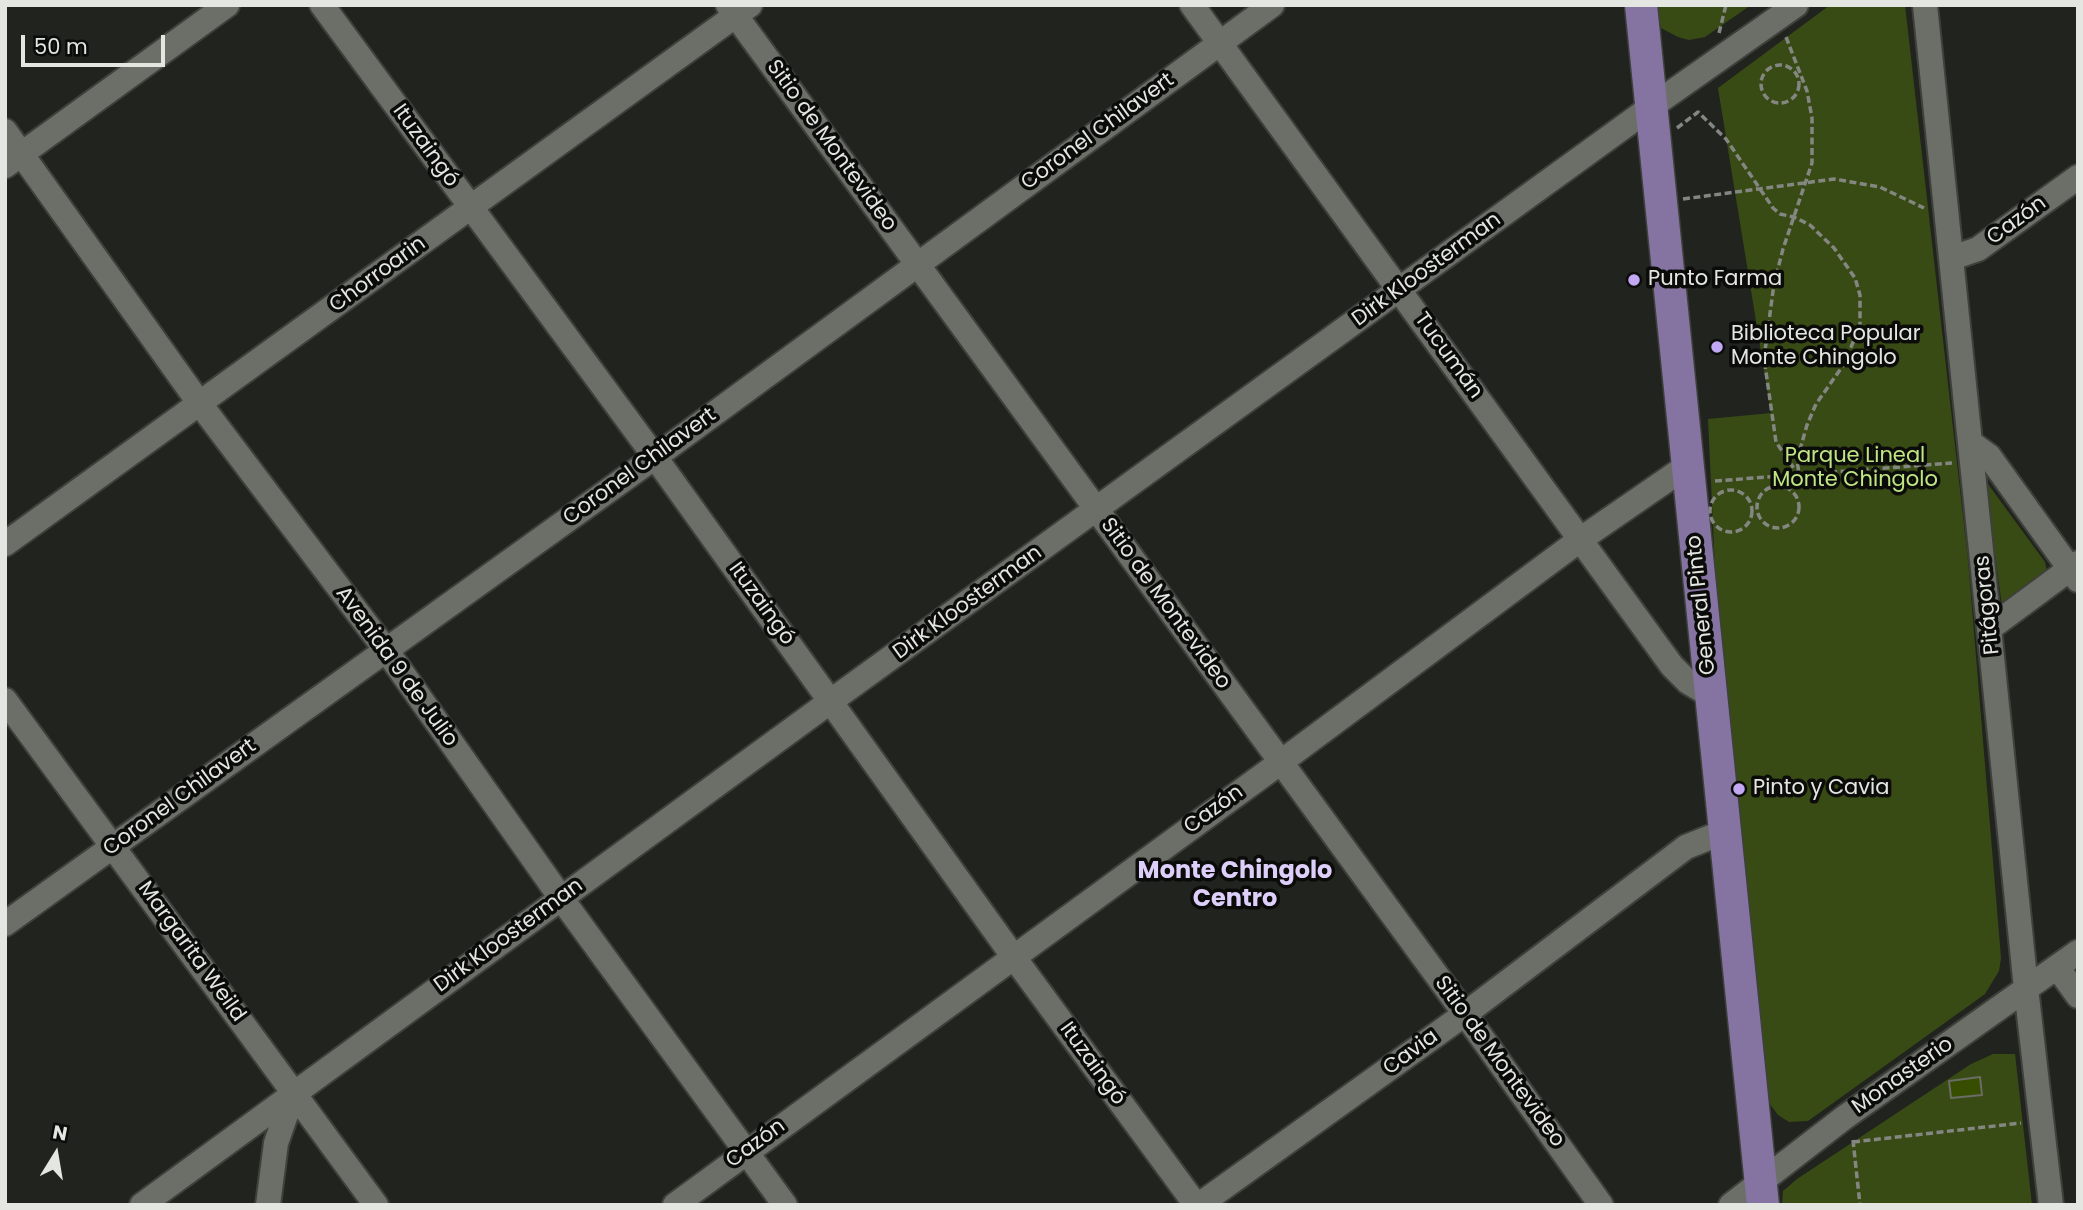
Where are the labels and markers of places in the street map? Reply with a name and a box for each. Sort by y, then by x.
place label: Punto Farma [1648,267,1782,293]
marker: Punto Farma [1626,272,1642,288]
place label: Biblioteca Popular Monte Chingolo [1731,322,1921,372]
marker: Biblioteca Popular Monte Chingolo [1709,339,1725,355]
place label: Pinto y Cavia [1753,776,1889,802]
marker: Pinto y Cavia [1731,781,1747,797]

